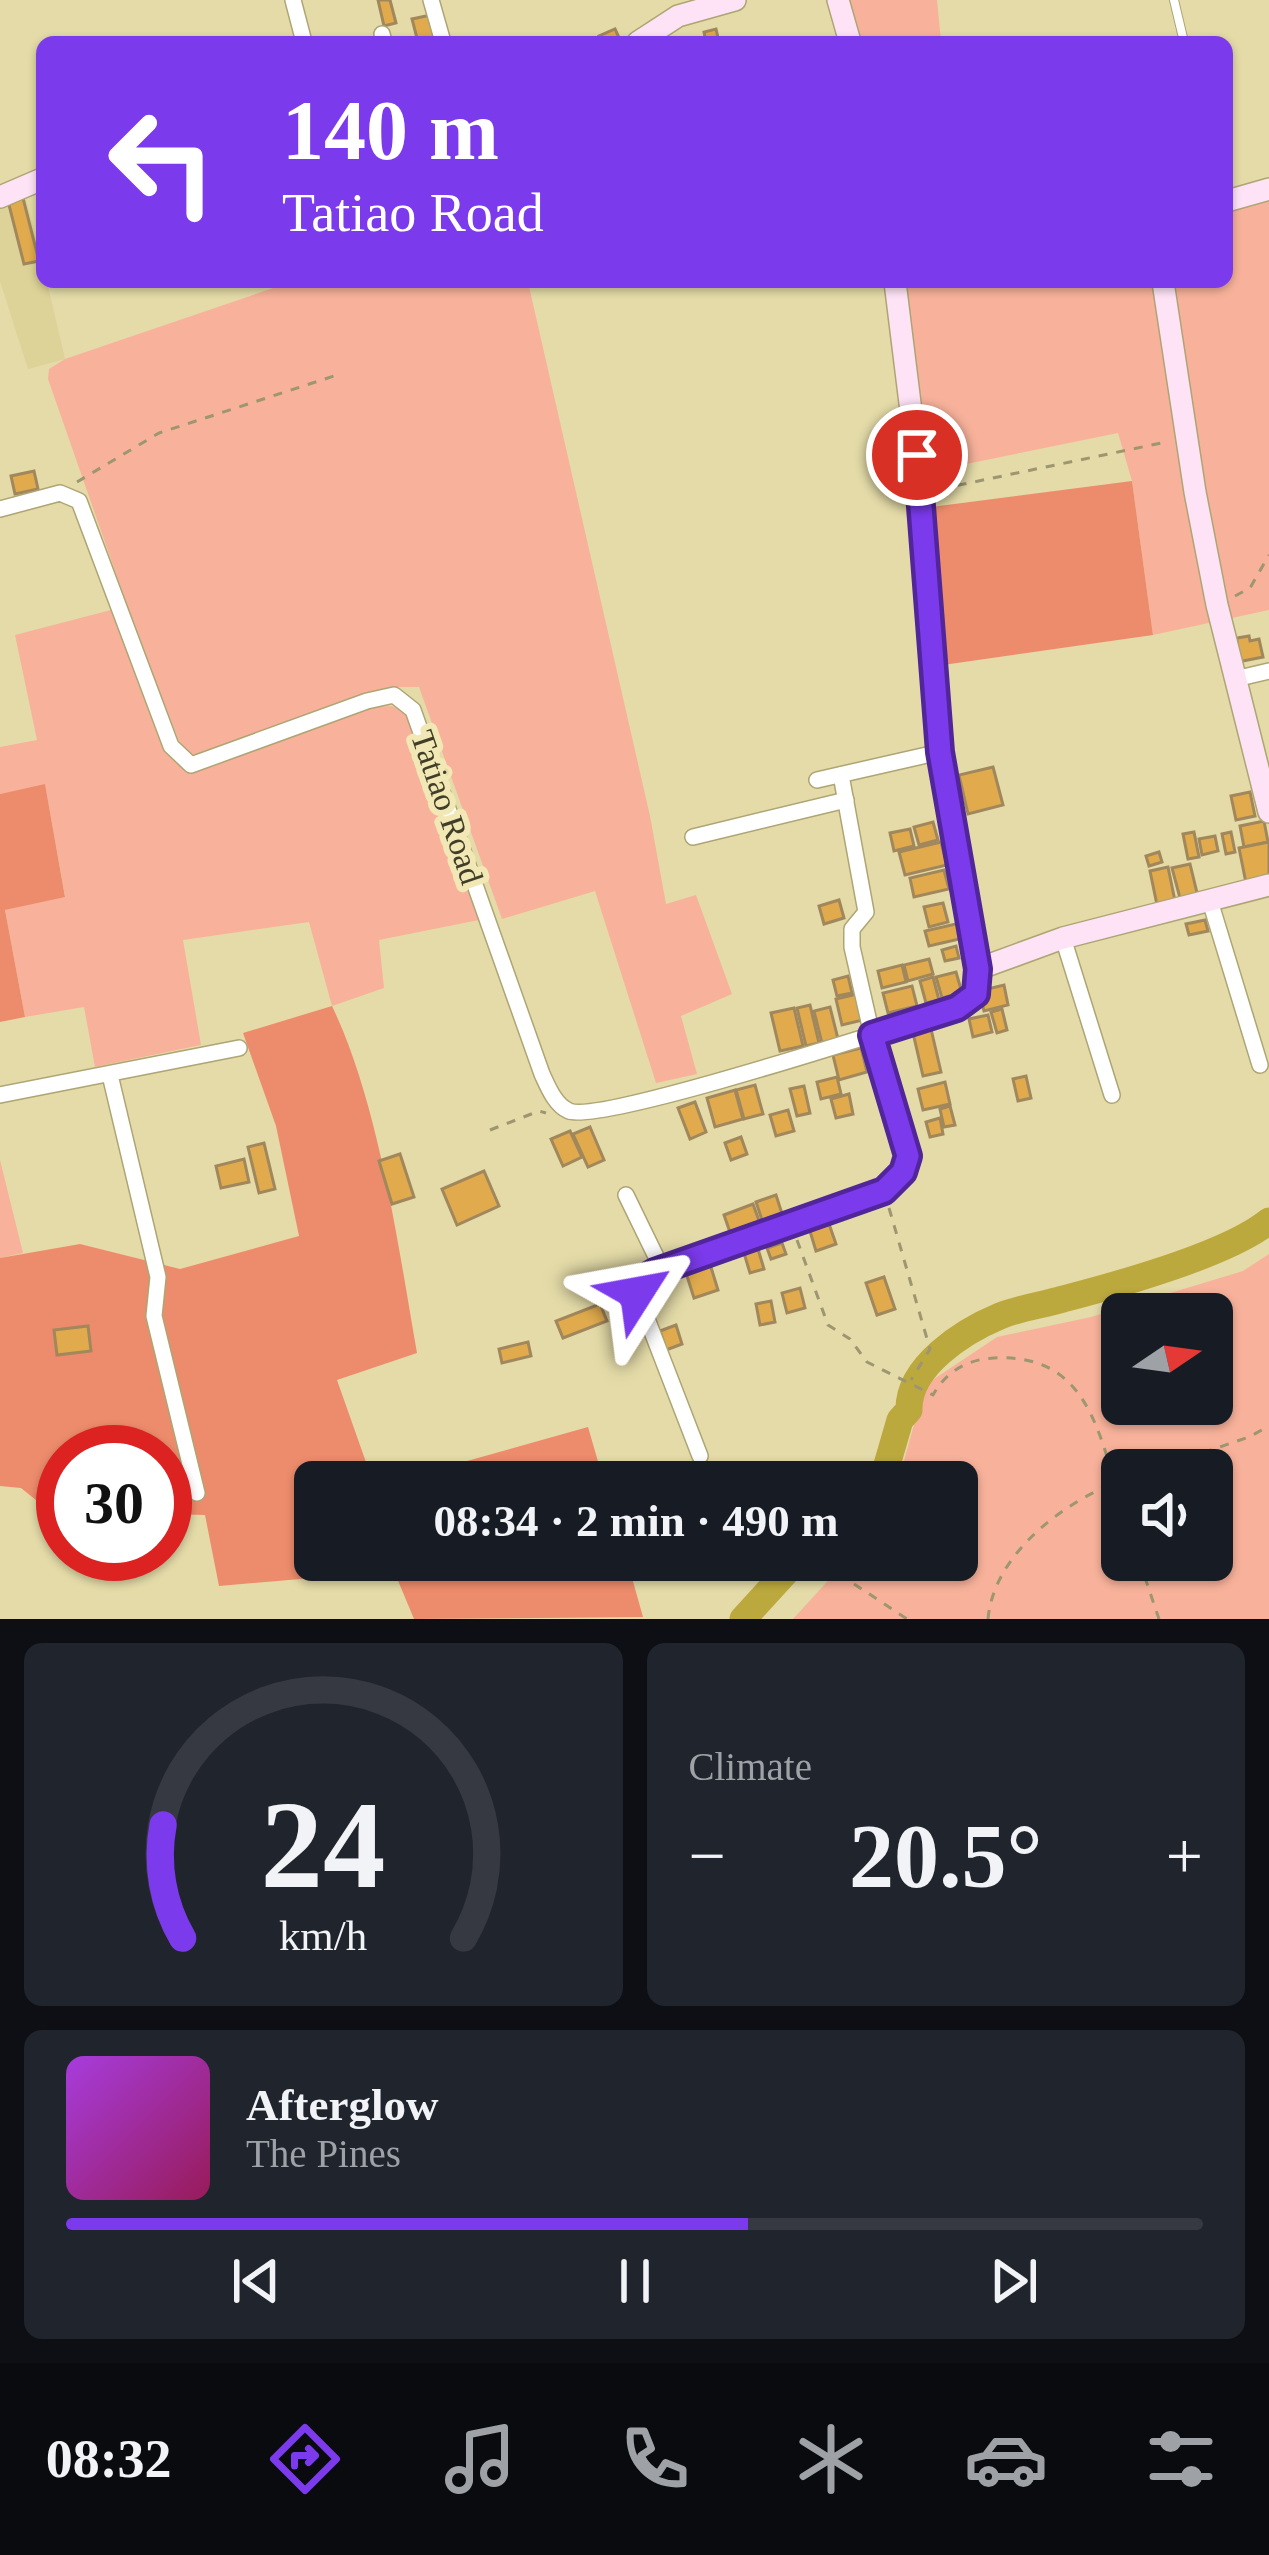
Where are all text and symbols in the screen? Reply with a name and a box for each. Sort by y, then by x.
icon: left [84,84,240,240]
text: 140 m [282,84,499,177]
text: Tatiao Road [282,183,544,243]
pin [866,404,968,506]
icon: arrive [884,422,950,488]
street label: Tatiao Road [404,726,490,889]
position arrow [574,1230,700,1356]
north arrow [1101,1293,1233,1425]
map controls [1101,1293,1233,1581]
speed limit sign: 30 [36,1425,192,1581]
button: sound [1101,1449,1233,1581]
text: 08:34 · 2 min · 490 m [434,1496,839,1546]
text: Climate [689,1745,812,1788]
text: 24 [261,1776,386,1914]
text: 20.5° [849,1807,1043,1906]
text: − [689,1819,726,1892]
text: + [1166,1819,1203,1892]
text: km/h [279,1911,367,1958]
text: Afterglow [246,2080,438,2130]
text: The Pines [246,2132,401,2175]
icon: previous [223,2248,289,2314]
icon: pause [602,2248,668,2314]
icon: next [981,2248,1047,2314]
icon: directions [263,2417,347,2501]
icon: music [438,2417,522,2501]
icon: phone [613,2417,697,2501]
icon: climate [789,2417,873,2501]
icon: car [964,2417,1048,2501]
icon: filters [1139,2417,1223,2501]
text: 08:32 [46,2429,172,2489]

